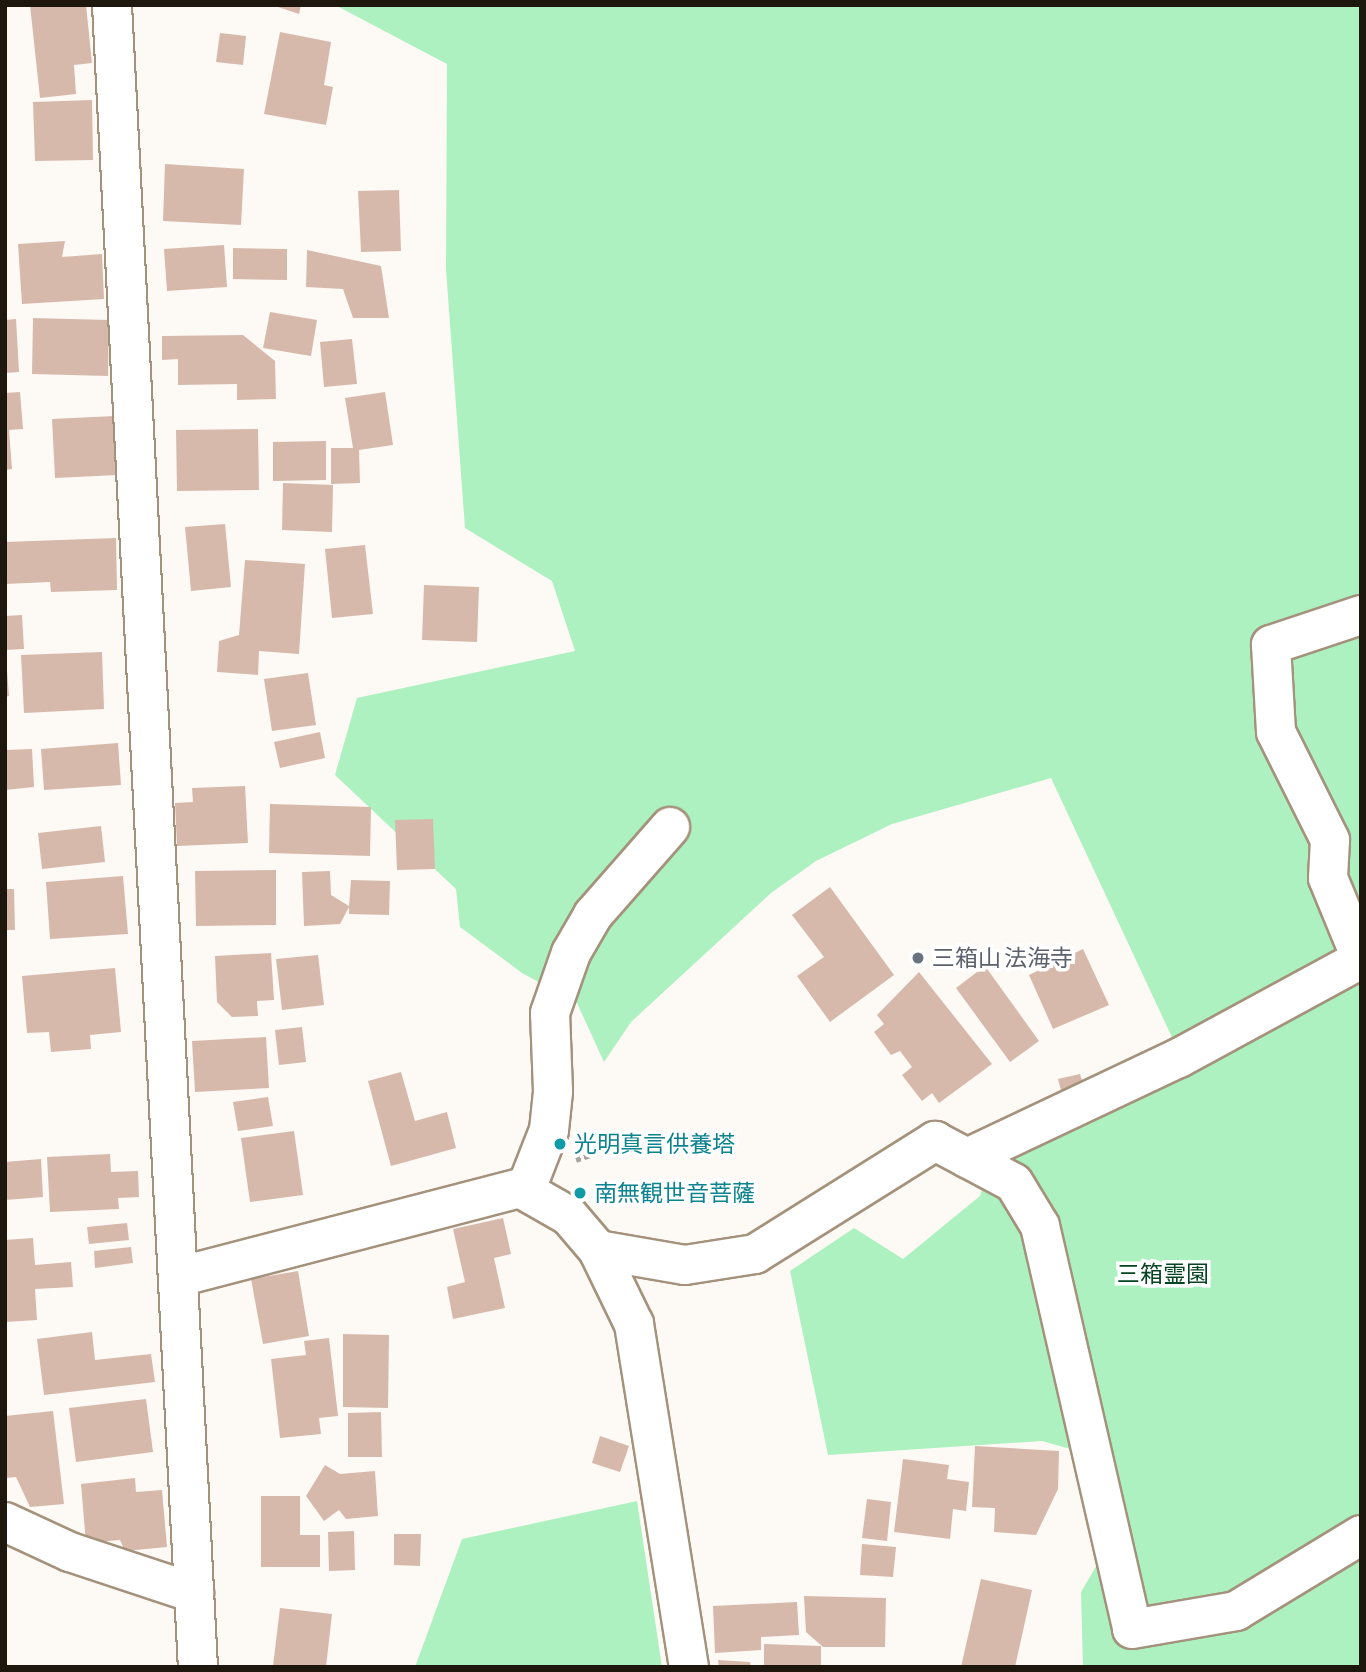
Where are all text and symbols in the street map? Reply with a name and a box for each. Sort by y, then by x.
place label: 三箱山 法海寺 [932,944,1073,972]
marker: 三箱山 法海寺 [910,950,926,966]
place label: 光明真言供養塔 [574,1130,735,1158]
marker: 光明真言供養塔 [552,1136,568,1152]
place label: 南無観世音菩薩 [594,1179,755,1207]
marker: 南無観世音菩薩 [572,1185,588,1201]
park label: 三箱霊園 [1117,1260,1209,1288]

